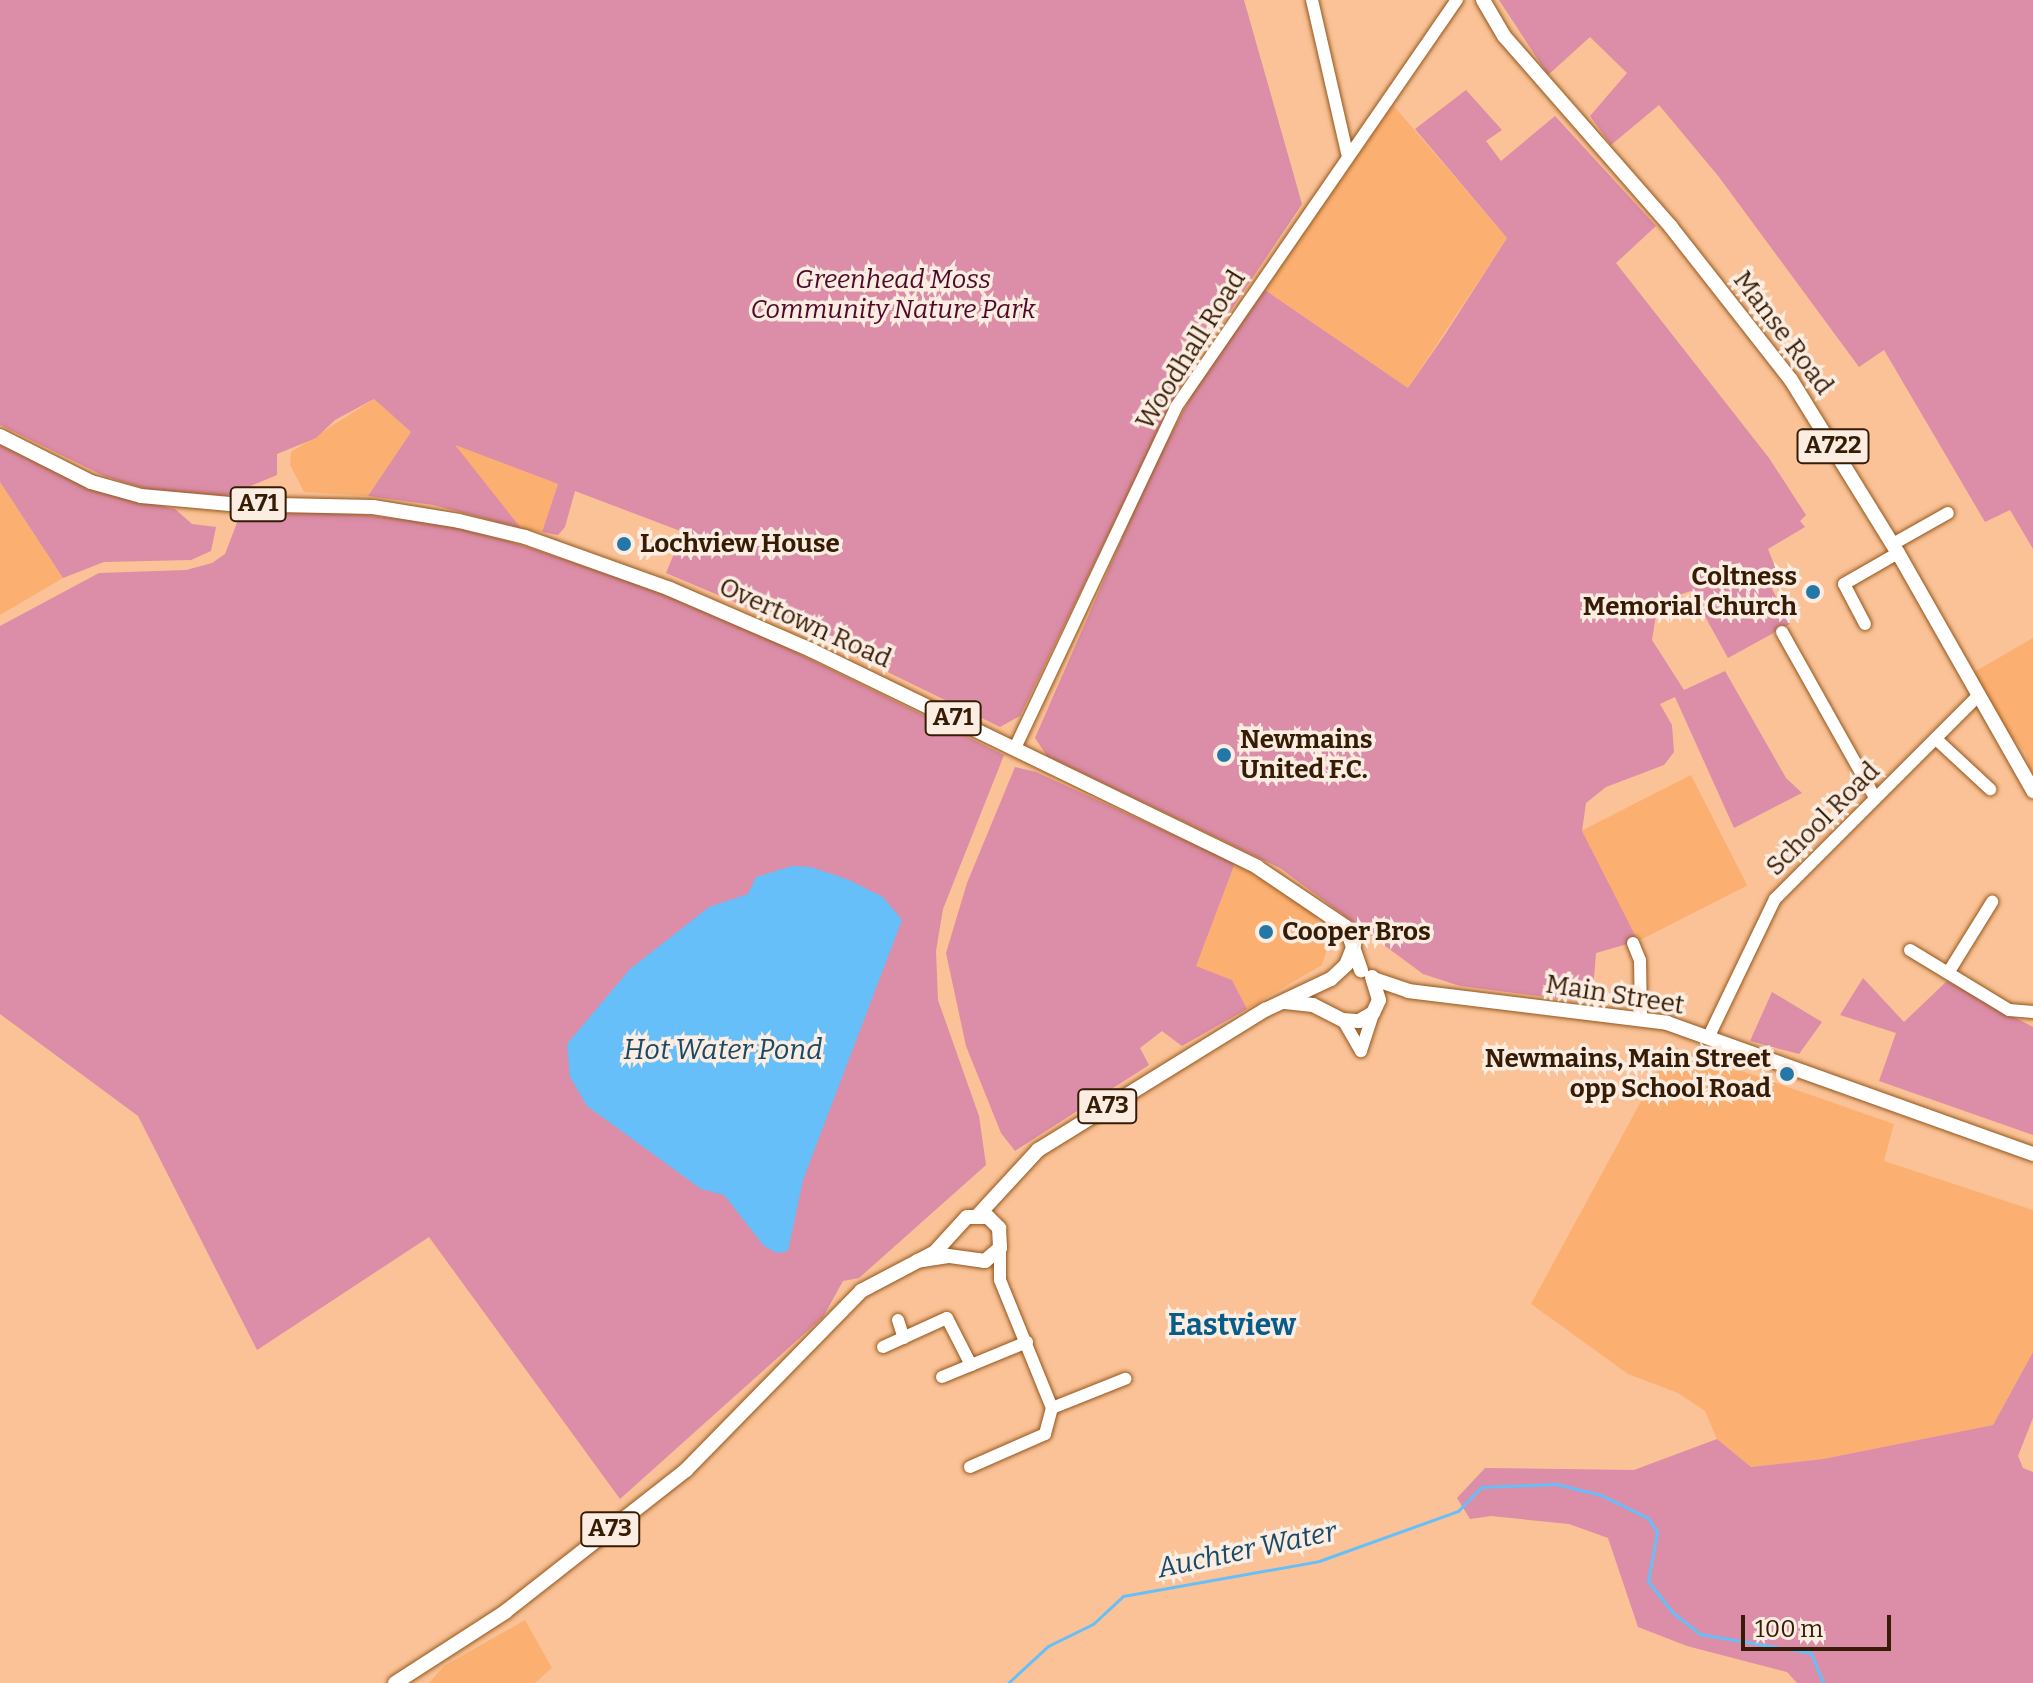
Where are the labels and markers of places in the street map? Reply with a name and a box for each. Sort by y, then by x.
place label: Lochview House [640,528,840,560]
marker: Lochview House [615,535,633,553]
place label: Coltness Memorial Church [1583,561,1797,622]
marker: Coltness Memorial Church [1804,583,1822,601]
place label: Newmains United F.C. [1240,724,1373,786]
marker: Newmains United F.C. [1215,746,1233,764]
place label: Cooper Bros [1282,916,1431,948]
marker: Cooper Bros [1257,923,1275,941]
place label: Newmains, Main Street opp School Road [1485,1043,1771,1104]
marker: Newmains, Main Street opp School Road [1778,1065,1796,1083]

